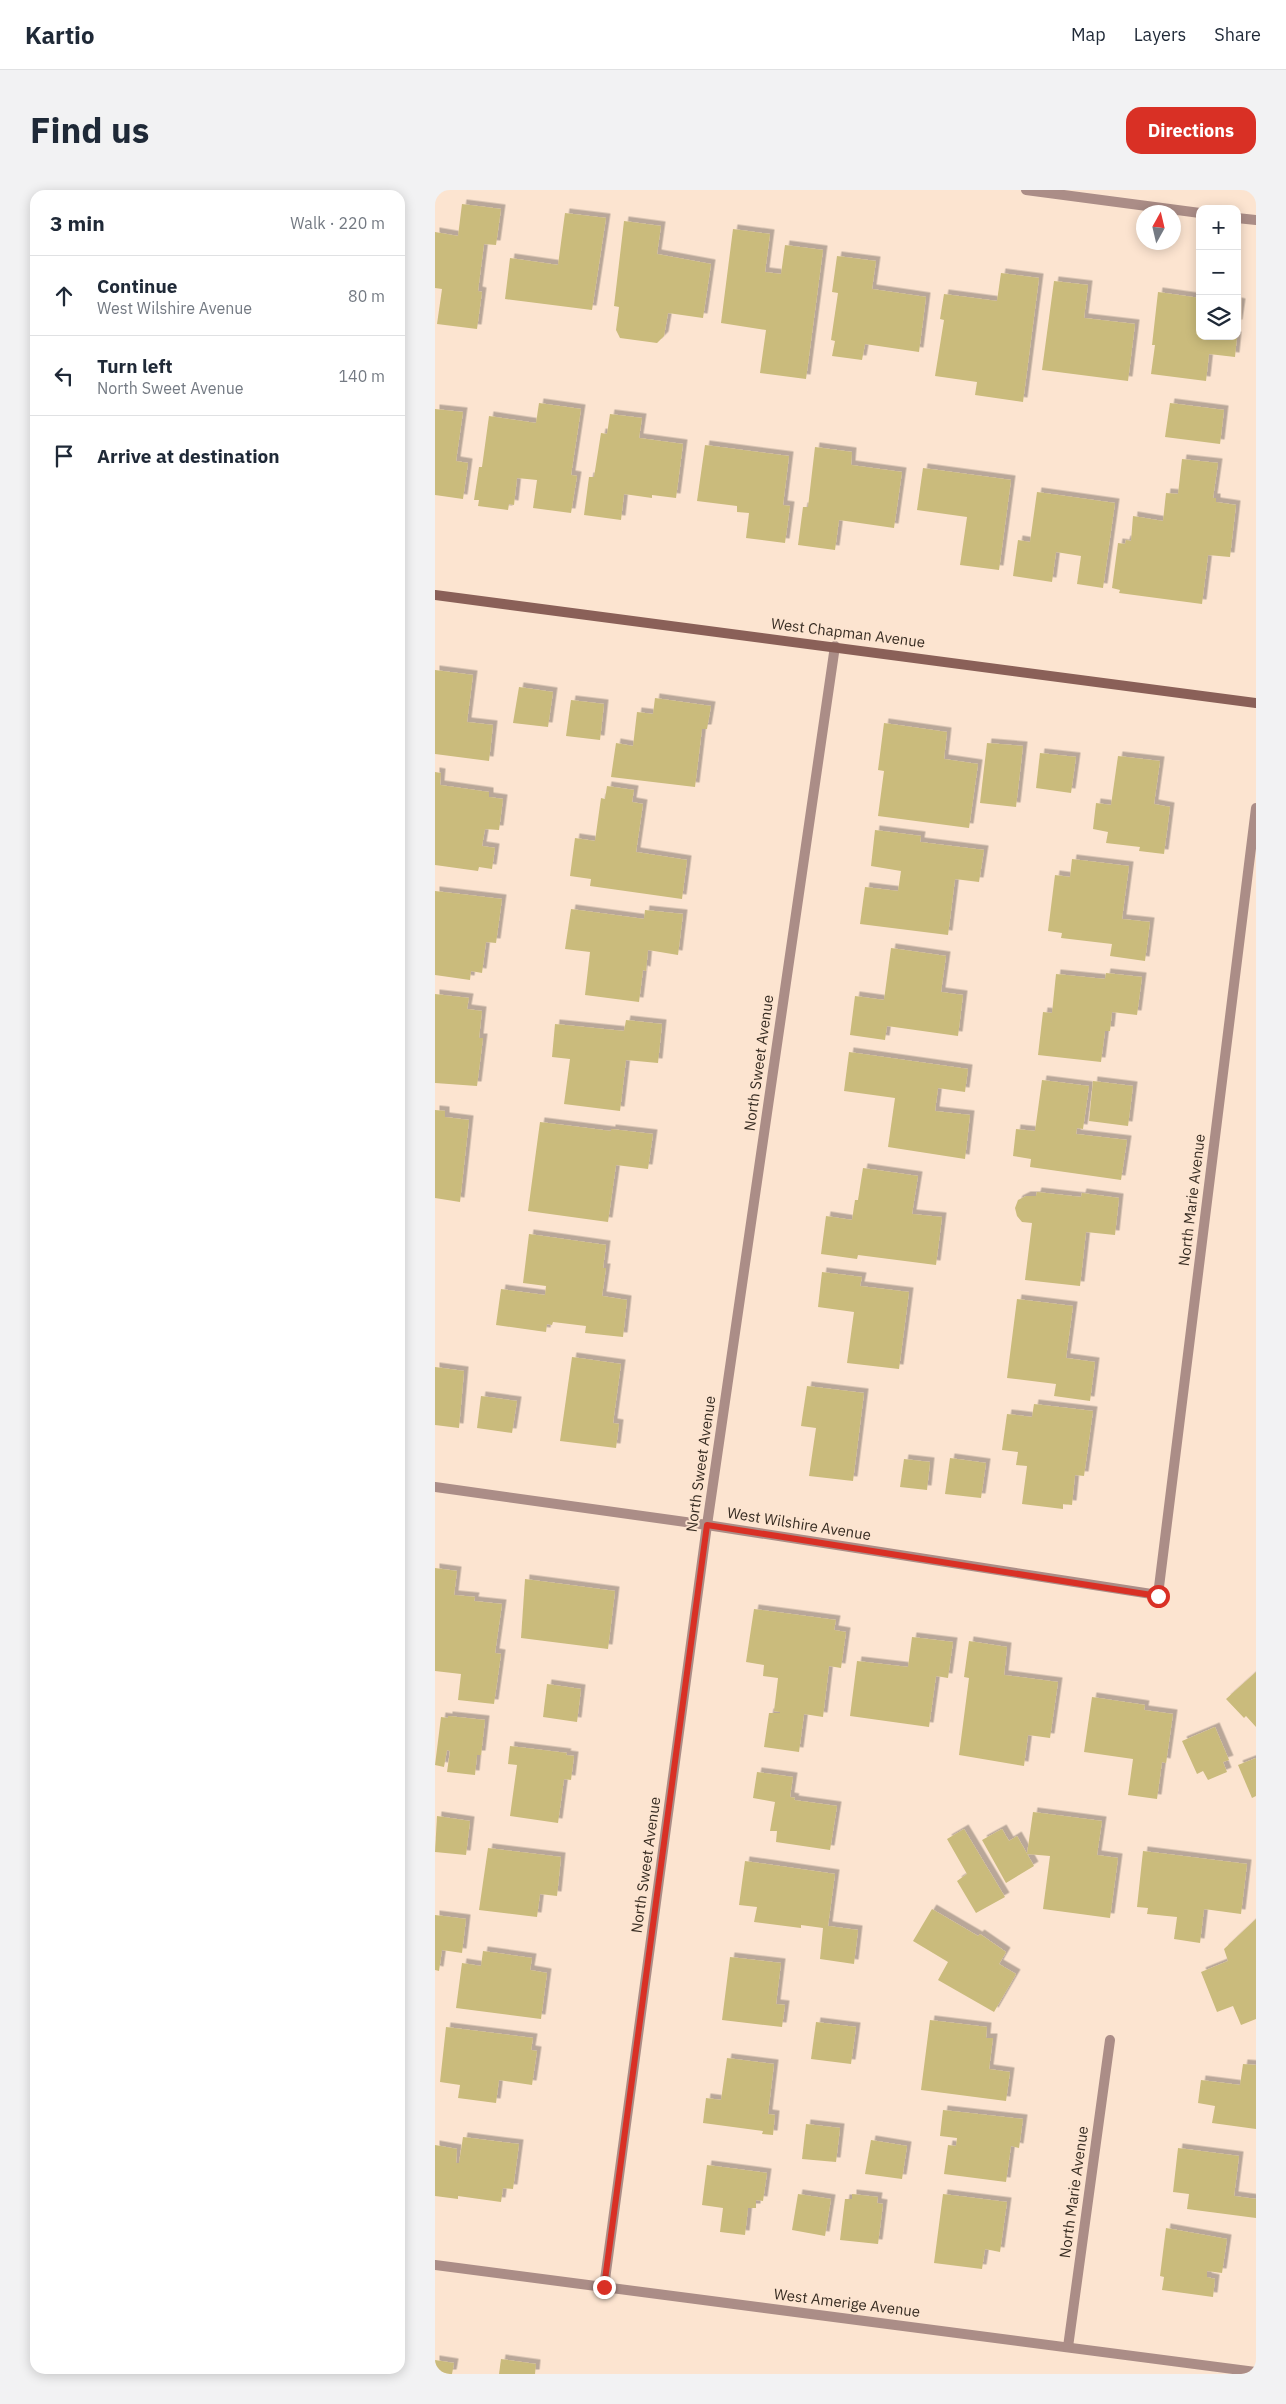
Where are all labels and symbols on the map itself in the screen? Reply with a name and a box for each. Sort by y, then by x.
north arrow [1136,205,1181,250]
street label: West Chapman Avenue [770,614,926,651]
street label: North Sweet Avenue [740,994,777,1132]
street label: North Marie Avenue [1174,1133,1209,1267]
street label: North Sweet Avenue [682,1395,719,1533]
street label: West Wilshire Avenue [726,1503,872,1544]
route start [1147,1585,1170,1608]
street label: North Sweet Avenue [627,1796,664,1934]
street label: North Marie Avenue [1055,2125,1092,2259]
route end [593,2276,616,2299]
street label: West Amerige Avenue [773,2284,921,2321]

